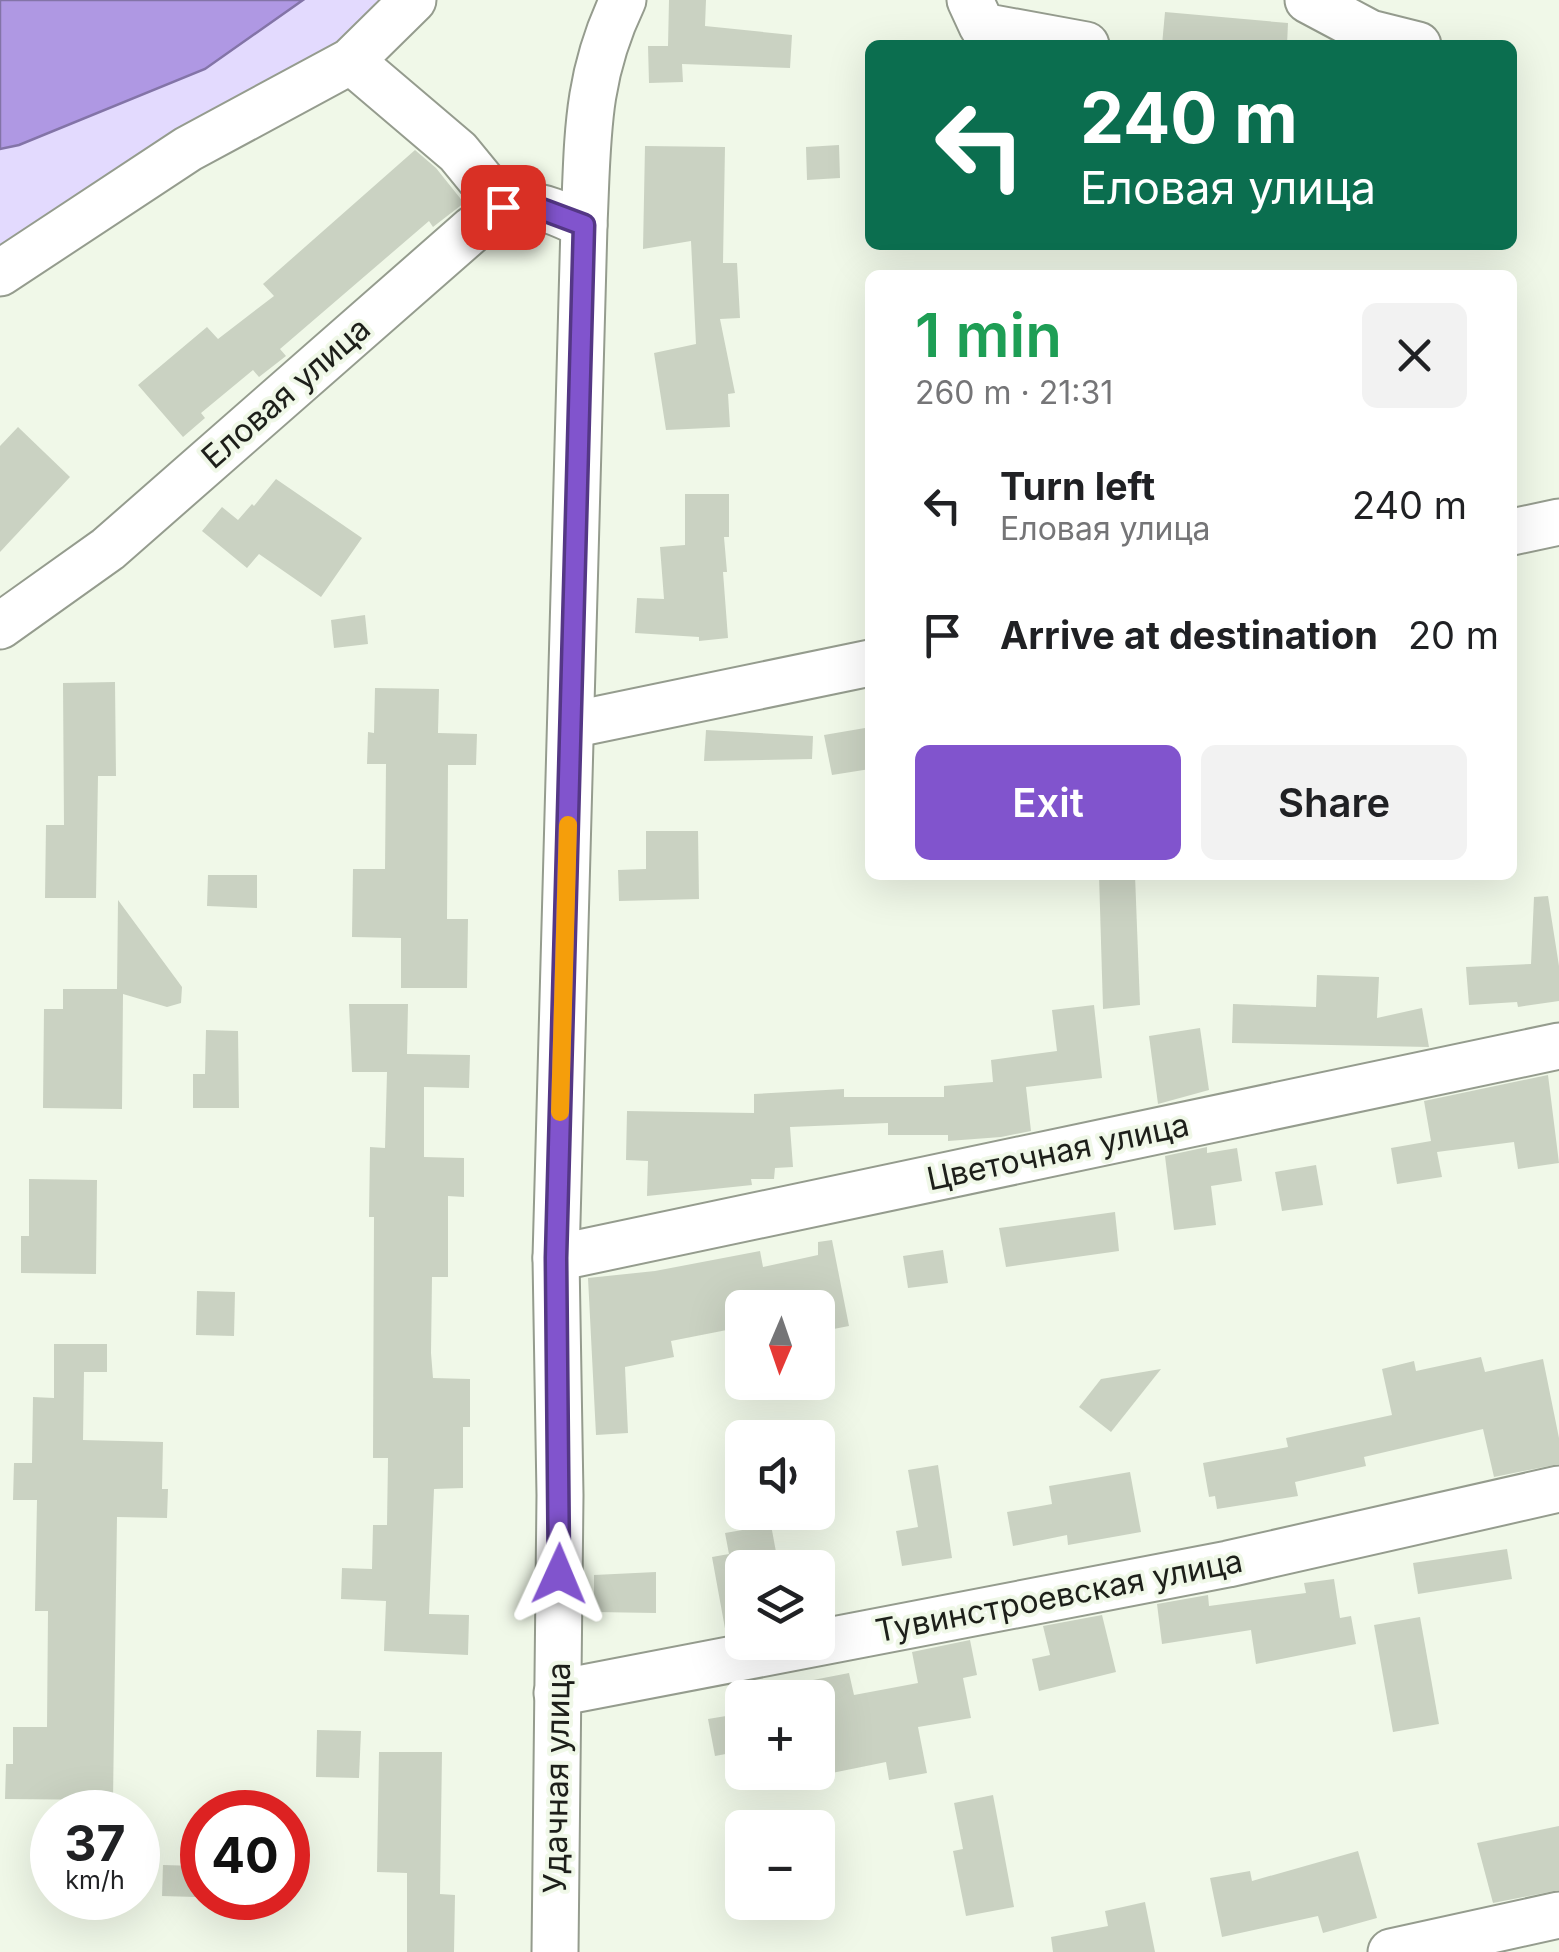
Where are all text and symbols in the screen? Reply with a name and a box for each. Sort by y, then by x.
text: 240 m [1080,75,1298,160]
icon: left [915,80,1045,210]
text: Еловая улица [1080,160,1376,215]
pin [461,165,546,250]
icon: arrive [476,180,531,235]
text: 1 min [915,299,1062,371]
button: close [1362,303,1467,408]
street label: Еловая улица [193,309,378,476]
text: 260 m · 21:31 [915,373,1113,412]
text: Turn left [1000,463,1155,509]
icon: left [915,478,970,533]
text: 240 m [1352,482,1467,528]
text: Еловая улица [1000,509,1211,548]
icon: arrive [915,608,970,663]
text: Arrive at destination [1000,612,1378,658]
text: 20 m [1408,612,1499,658]
button: Exit [915,745,1181,860]
button: Share [1201,745,1467,860]
street label: Цветочная улица [923,1105,1192,1198]
north arrow [725,1290,835,1400]
map controls [725,1290,835,1920]
button: sound [725,1420,835,1530]
position arrow [507,1522,611,1626]
street label: Тувинстроевская улица [872,1541,1246,1650]
button: layers [725,1550,835,1660]
street label: Удачная улица [535,1662,578,1894]
button: + [725,1680,835,1790]
speed limit sign: 40 [180,1790,310,1920]
button: − [725,1810,835,1920]
text: 37 [64,1813,126,1873]
text: km/h [65,1865,125,1895]

